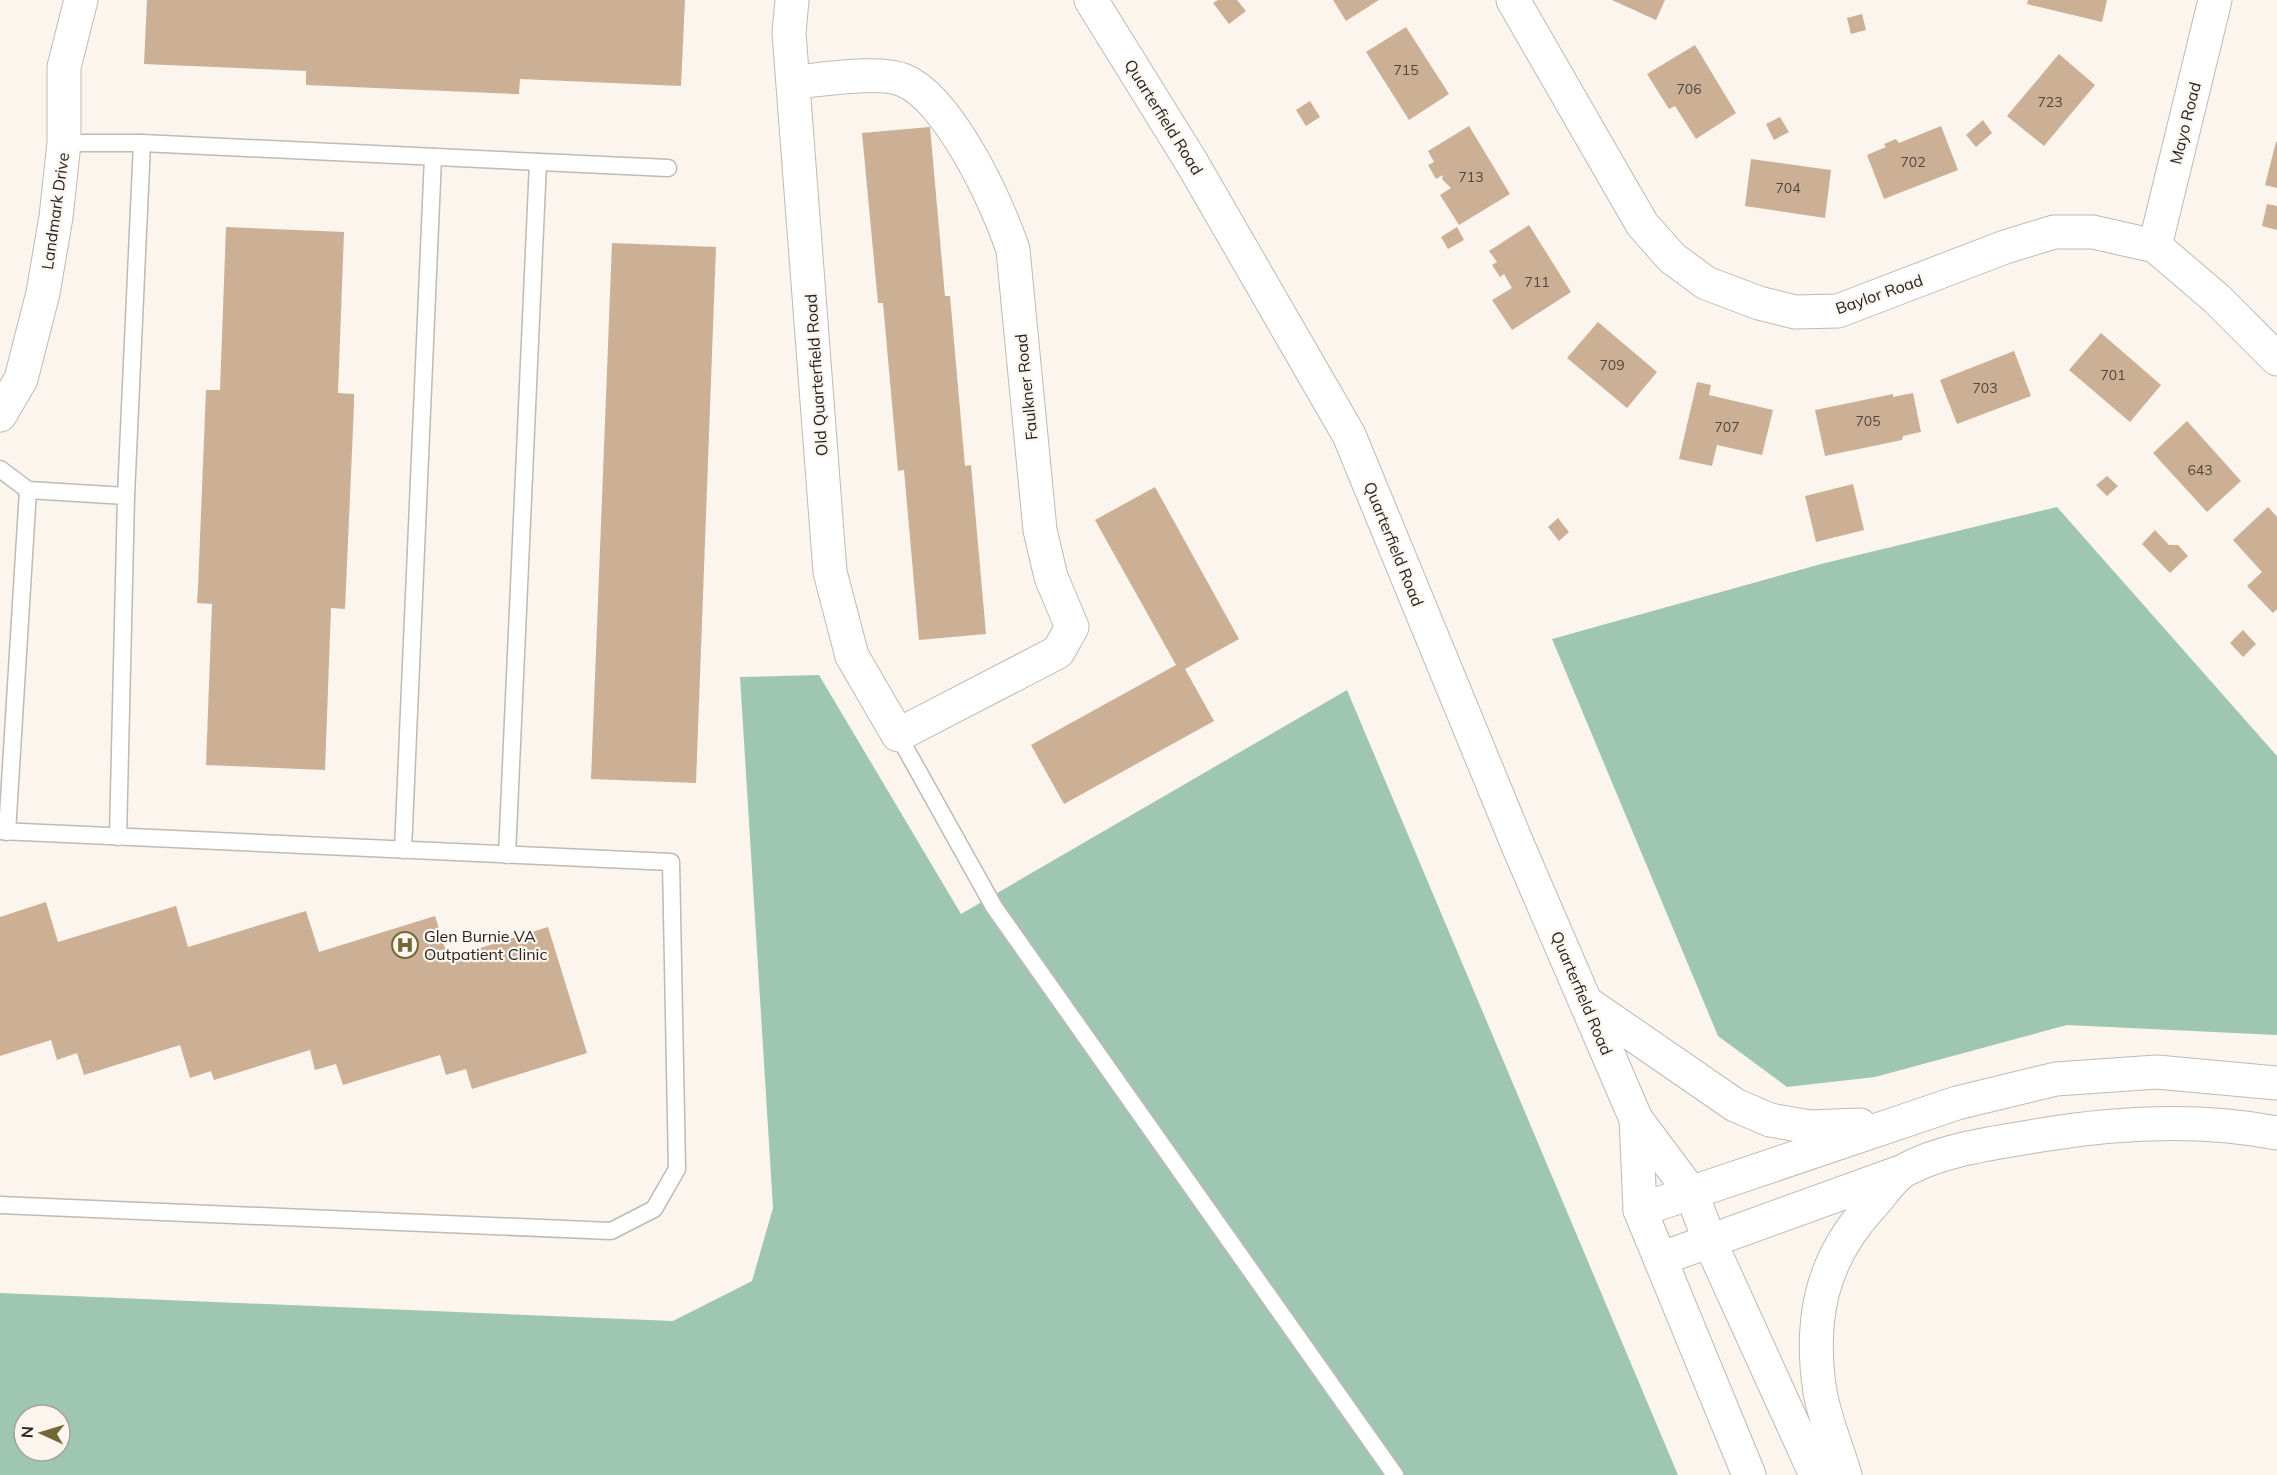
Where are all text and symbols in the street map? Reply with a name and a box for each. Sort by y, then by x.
street label: Quarterfield Road [1120,55,1208,179]
house number: 715 [1393,61,1419,79]
house number: 706 [1676,80,1702,98]
street label: Mayo Road [2165,80,2205,166]
house number: 723 [2037,93,2063,111]
street label: Landmark Drive [37,151,73,271]
house number: 702 [1900,153,1926,171]
house number: 713 [1458,168,1484,186]
house number: 704 [1775,179,1801,197]
street label: Baylor Road [1833,270,1925,318]
house number: 711 [1524,273,1550,291]
street label: Old Quarterfield Road [800,293,832,457]
street label: Faulkner Road [1010,333,1042,441]
house number: 709 [1599,356,1625,374]
house number: 701 [2100,366,2126,384]
house number: 703 [1972,379,1998,397]
house number: 705 [1855,412,1881,430]
house number: 707 [1714,418,1740,436]
house number: 643 [2187,461,2213,479]
street label: Quarterfield Road [1360,479,1428,609]
place label: Glen Burnie VA Outpatient Clinic [424,926,547,964]
street label: Quarterfield Road [1547,928,1617,1058]
hospital icon: Glen Burnie VA Outpatient Clinic [390,930,420,960]
north arrow [12,1403,72,1463]
text: N [17,1425,37,1439]

